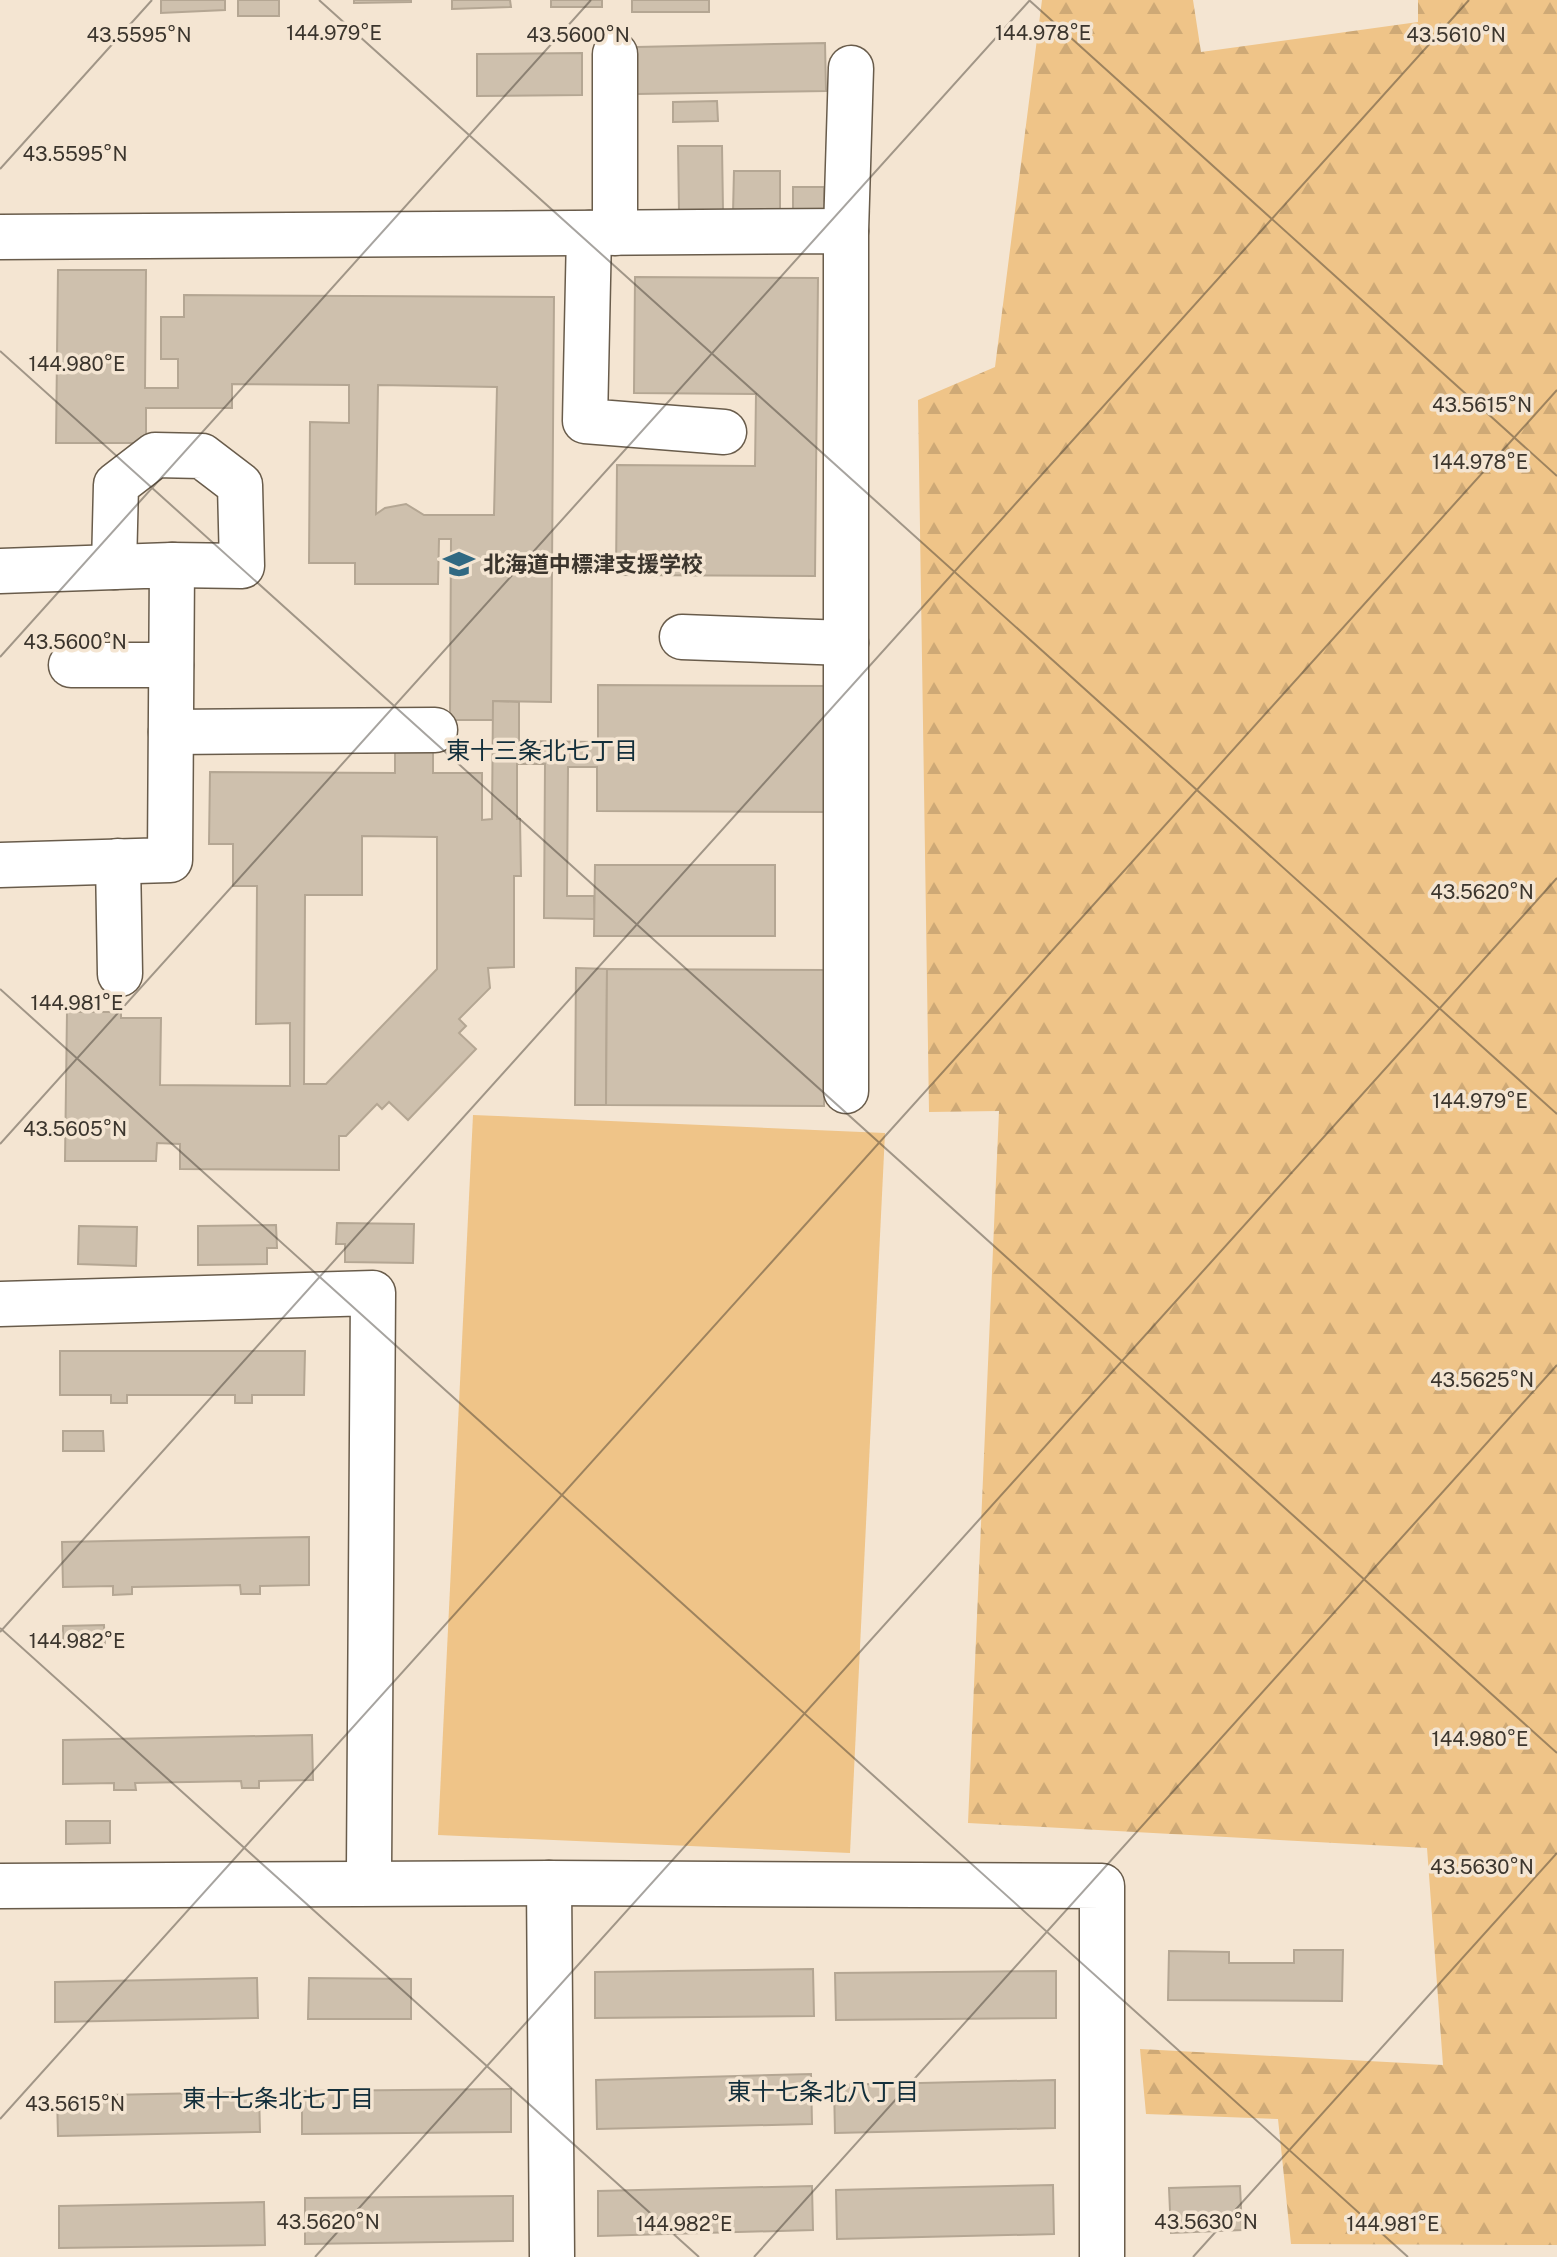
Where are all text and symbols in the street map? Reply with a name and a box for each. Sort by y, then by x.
text: 144.979°E [286,21,382,45]
text: 144.978°E [995,21,1091,45]
text: 43.5595°N [87,23,191,47]
text: 43.5600°N [526,23,630,47]
text: 43.5610°N [1406,23,1506,47]
text: 43.5595°N [23,142,127,166]
text: 144.980°E [29,352,125,376]
text: 43.5615°N [1432,393,1532,417]
text: 144.978°E [1432,450,1528,474]
school or university icon: 北海道中標津支援学校 [442,547,476,581]
place label: 北海道中標津支援学校 [483,551,703,577]
text: 43.5600°N [23,630,127,654]
district label: 東十三条北七丁目 [446,736,638,764]
text: 43.5620°N [1430,880,1534,904]
text: 144.981°E [31,991,123,1015]
text: 144.979°E [1432,1089,1528,1113]
text: 43.5605°N [23,1117,127,1141]
text: 43.5625°N [1430,1368,1534,1392]
text: 144.982°E [29,1629,125,1653]
text: 144.980°E [1432,1727,1528,1751]
text: 43.5630°N [1430,1855,1534,1879]
district label: 東十七条北八丁目 [727,2077,919,2105]
district label: 東十七条北七丁目 [182,2084,374,2112]
text: 43.5615°N [25,2092,125,2116]
text: 43.5620°N [276,2210,380,2234]
text: 43.5630°N [1154,2210,1258,2234]
text: 144.982°E [636,2212,732,2236]
text: 144.981°E [1347,2212,1439,2236]

